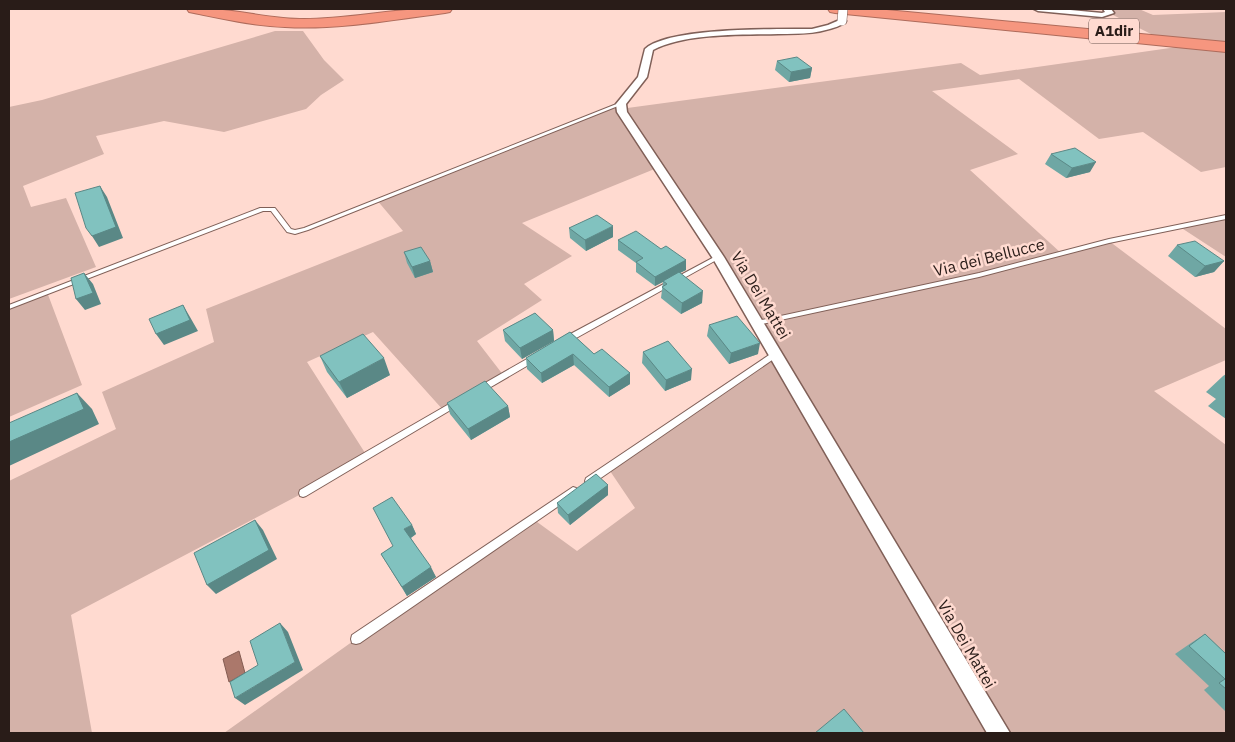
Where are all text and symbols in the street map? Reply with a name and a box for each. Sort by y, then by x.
road number: A1dir [1089,18,1139,44]
street label: Via dei Bellucce [931,234,1047,280]
street label: Via Dei Mattei [727,248,795,342]
street label: Via Dei Mattei [934,596,1000,692]

